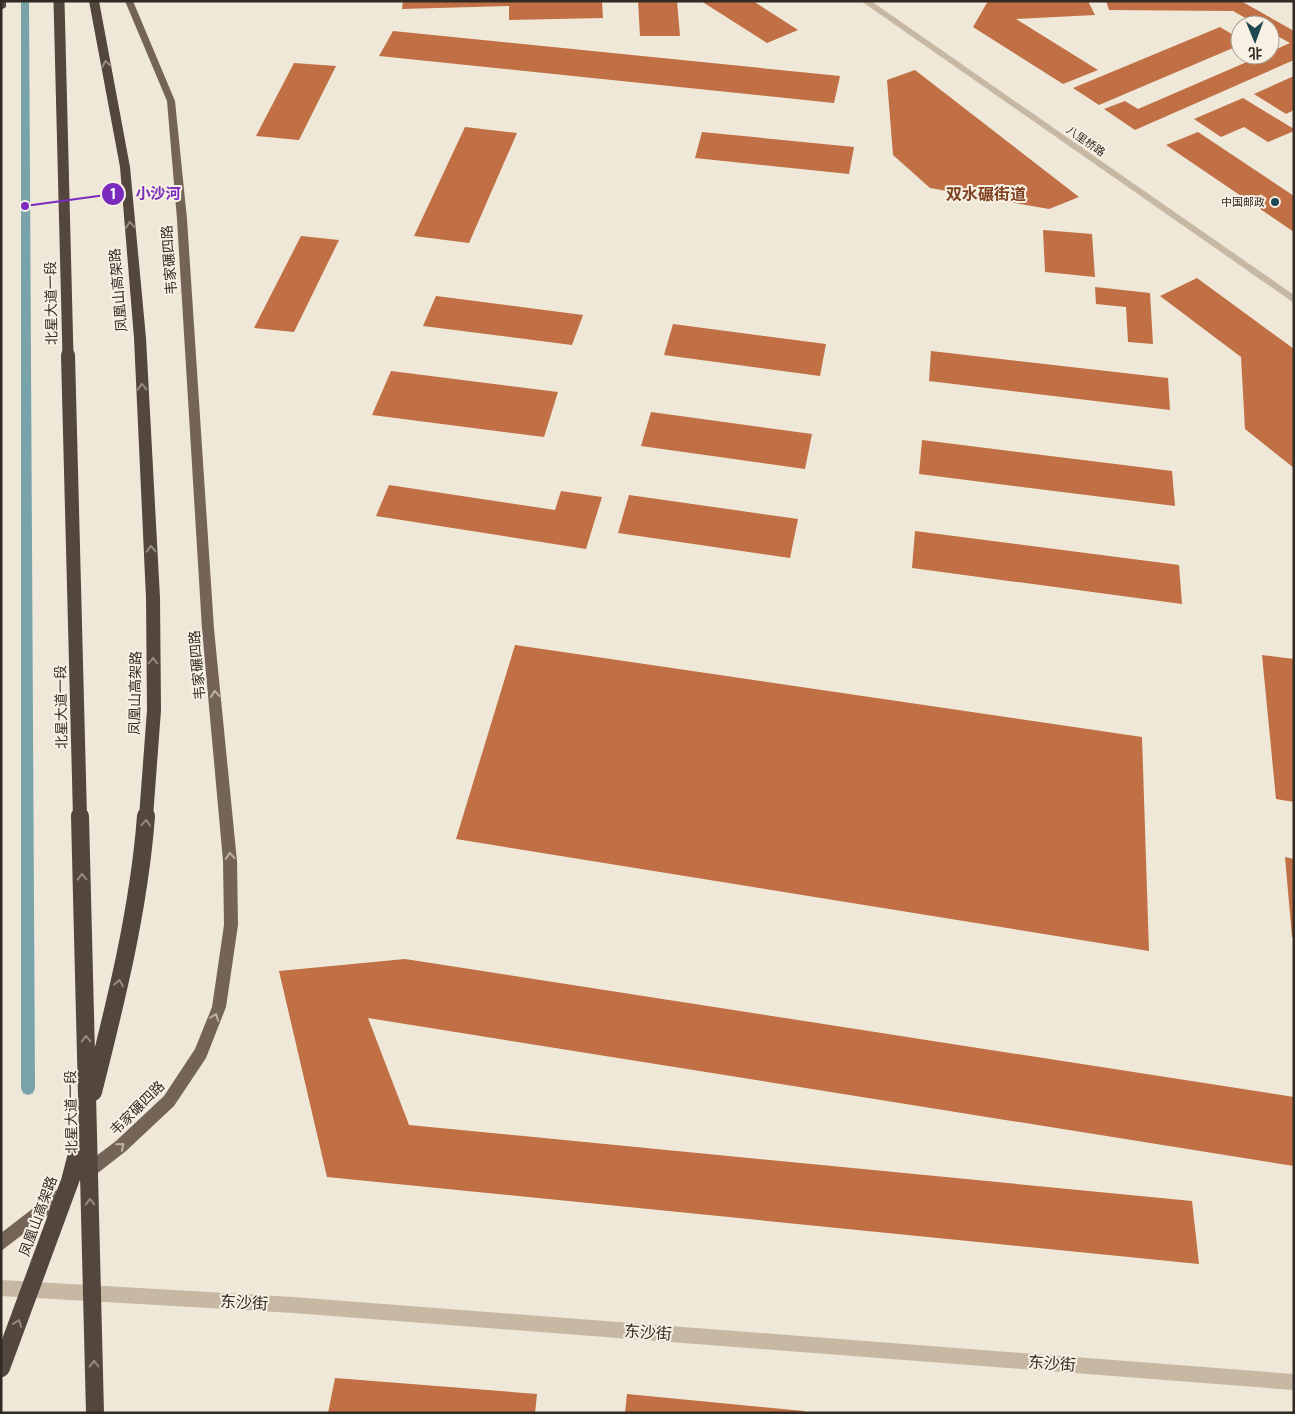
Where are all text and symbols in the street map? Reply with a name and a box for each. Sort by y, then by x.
north arrow [1230,15,1280,65]
text: 北 [1248,44,1262,62]
one-way arrow [101,60,111,69]
street label: 八里桥路 [1064,123,1108,159]
callout: 小沙河 [101,179,191,209]
text: 1 [110,184,116,204]
text: 小沙河 [135,184,181,204]
district label: 双水碾街道 [946,184,1026,205]
place label: 中国邮政 [1221,195,1265,209]
marker: 中国邮政 [1269,196,1281,208]
one-way arrow [125,220,136,228]
street label: 韦家碾四路 [158,224,180,296]
street label: 凤凰山高架路 [105,247,131,333]
street label: 北星大道一段 [41,261,61,345]
one-way arrow [137,382,148,390]
one-way arrow [145,545,156,553]
street label: 韦家碾四路 [185,629,209,701]
street label: 凤凰山高架路 [125,651,145,735]
one-way arrow [148,656,159,664]
street label: 北星大道一段 [51,665,71,749]
one-way arrow [209,690,220,698]
one-way arrow [140,818,151,826]
one-way arrow [224,852,235,860]
one-way arrow [76,872,87,880]
one-way arrow [113,978,123,987]
one-way arrow [209,1013,219,1022]
one-way arrow [81,1035,91,1042]
street label: 北星大道一段 [61,1070,81,1154]
street label: 韦家碾四路 [106,1077,168,1139]
one-way arrow [115,1143,124,1152]
street label: 凤凰山高架路 [15,1173,61,1259]
one-way arrow [85,1197,95,1205]
street label: 东沙街 [219,1291,268,1314]
one-way arrow [12,1319,22,1327]
street label: 东沙街 [623,1320,673,1345]
street label: 东沙街 [1027,1351,1077,1376]
one-way arrow [89,1360,99,1368]

